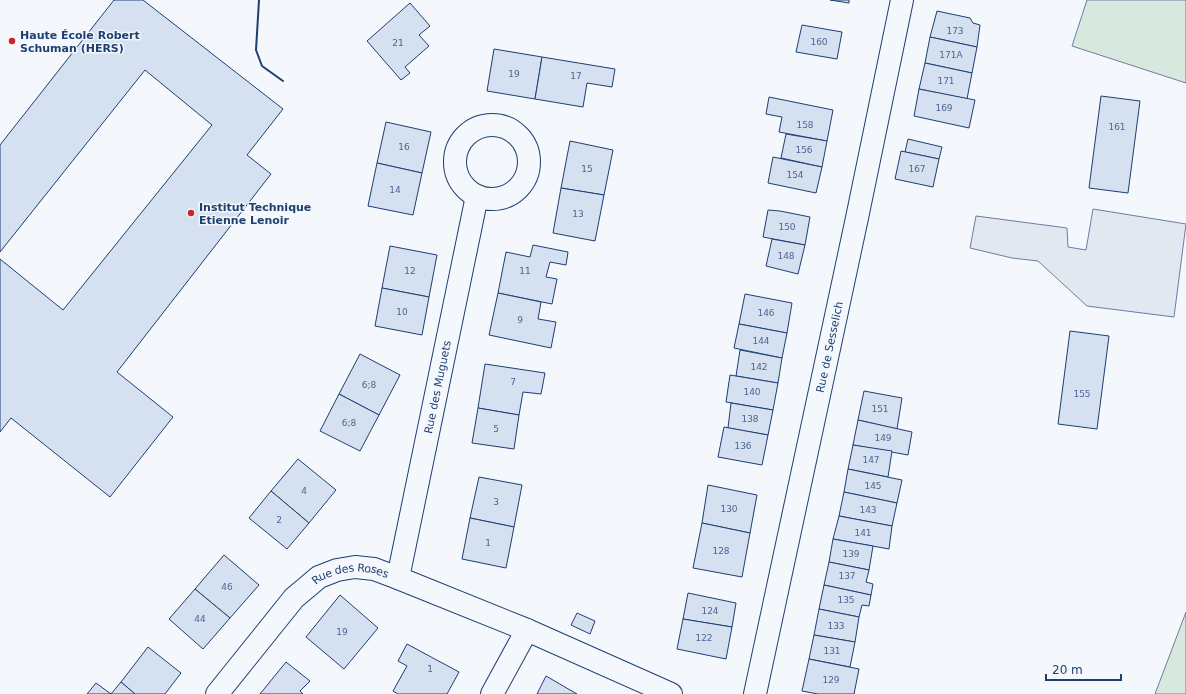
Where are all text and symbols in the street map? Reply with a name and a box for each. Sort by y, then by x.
house number: 173 [946,26,964,36]
place label: Haute École Robert Schuman (HERS) [20,29,140,55]
marker: Haute École Robert Schuman (HERS) [7,36,17,46]
house number: 160 [810,37,828,47]
house number: 21 [392,38,404,48]
house number: 171A [939,50,964,60]
house number: 19 [508,69,520,79]
house number: 17 [570,71,582,81]
house number: 171 [937,76,955,86]
house number: 169 [935,103,953,113]
house number: 158 [796,120,814,130]
house number: 161 [1108,122,1126,132]
house number: 16 [398,142,410,152]
house number: 156 [795,145,813,155]
house number: 15 [581,164,593,174]
house number: 167 [908,164,926,174]
house number: 154 [786,170,804,180]
house number: 14 [389,185,401,195]
place label: Institut Technique Etienne Lenoir [199,201,311,227]
marker: Institut Technique Etienne Lenoir [186,208,196,218]
house number: 13 [572,209,584,219]
house number: 150 [778,222,796,232]
house number: 148 [777,251,795,261]
house number: 12 [404,266,416,276]
house number: 11 [519,266,531,276]
street label: Rue de Sesselich [813,300,845,394]
house number: 10 [396,307,408,317]
house number: 146 [757,308,775,318]
house number: 9 [517,315,523,325]
house number: 144 [752,336,770,346]
street label: Rue des Muguets [422,339,454,435]
house number: 142 [750,362,768,372]
house number: 7 [510,377,516,387]
house number: 6;8 [362,380,377,390]
house number: 140 [743,387,761,397]
house number: 155 [1073,389,1091,399]
house number: 151 [871,404,889,414]
house number: 138 [741,414,759,424]
house number: 6;8 [342,418,357,428]
house number: 5 [493,424,499,434]
house number: 149 [874,433,892,443]
house number: 136 [734,441,752,451]
house number: 147 [862,455,880,465]
house number: 145 [864,481,882,491]
house number: 4 [301,486,307,496]
house number: 3 [493,497,499,507]
house number: 130 [720,504,738,514]
house number: 143 [859,505,877,515]
house number: 2 [276,515,282,525]
house number: 141 [854,528,872,538]
house number: 1 [485,538,491,548]
house number: 128 [712,546,730,556]
house number: 139 [842,549,860,559]
street label: Rue des Roses [309,560,391,587]
house number: 137 [838,571,856,581]
house number: 46 [221,582,233,592]
house number: 135 [837,595,855,605]
house number: 124 [701,606,719,616]
house number: 44 [194,614,206,624]
house number: 133 [827,621,845,631]
house number: 19 [336,627,348,637]
house number: 122 [695,633,713,643]
house number: 131 [823,646,841,656]
scale bar [1046,656,1121,682]
text: 20 m [1052,663,1083,677]
house number: 1 [427,664,433,674]
house number: 129 [822,675,840,685]

